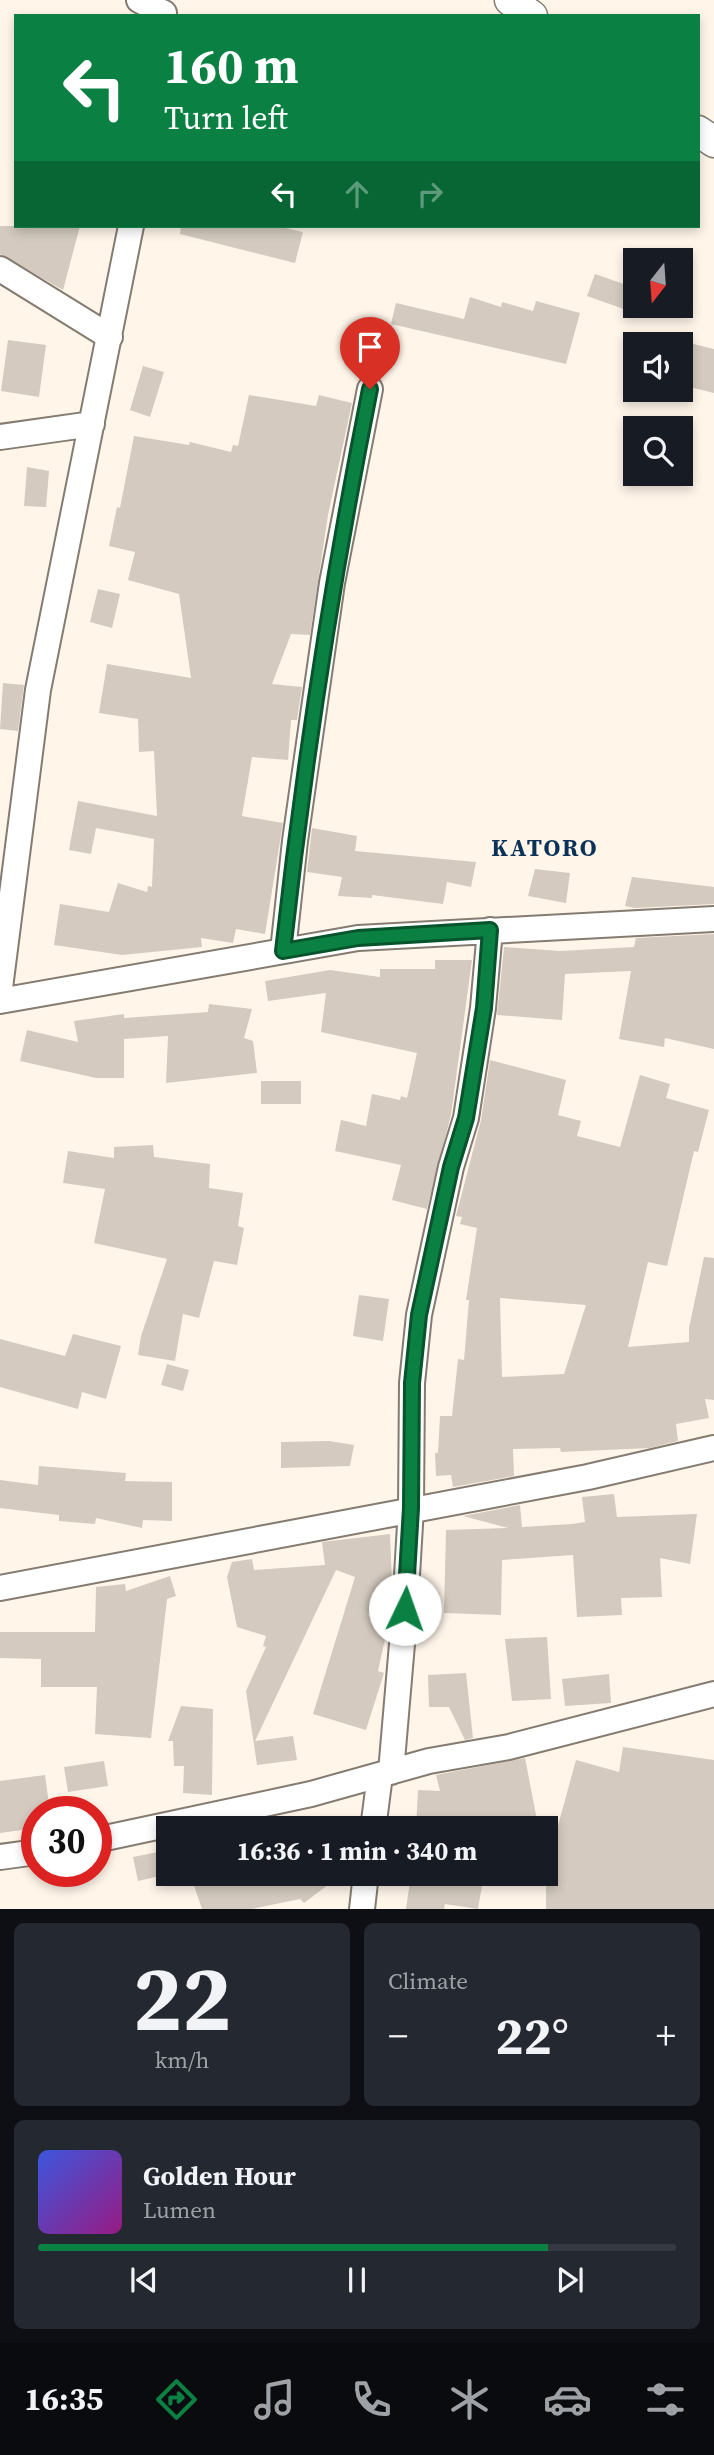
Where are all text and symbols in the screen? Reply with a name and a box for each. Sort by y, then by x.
text: 160 m [164,32,299,99]
icon: left [49,42,140,133]
text: Turn left [164,96,288,140]
icon: left [265,175,303,213]
icon: ahead [338,175,376,213]
icon: right [411,175,449,213]
north arrow [623,248,693,318]
map controls [623,248,693,486]
pin [340,317,400,389]
icon: arrive [351,328,389,366]
button: sound [623,332,693,402]
button: search [623,416,693,486]
district label: KATORO [491,831,599,864]
position arrow [368,1572,442,1646]
speed limit sign: 30 [21,1796,112,1887]
text: 16:36 · 1 min · 340 m [237,1833,477,1869]
text: 22 [133,1936,231,2060]
text: Climate [388,1965,468,1997]
text: 22° [495,2000,569,2071]
text: − [388,2010,408,2062]
text: + [656,2010,676,2062]
text: km/h [155,2044,209,2076]
text: Golden Hour [143,2158,296,2194]
text: Lumen [143,2194,216,2226]
icon: previous [125,2261,163,2299]
icon: pause [338,2261,376,2299]
icon: next [551,2261,589,2299]
icon: directions [152,2375,201,2424]
icon: music [250,2375,299,2424]
icon: phone [347,2375,396,2424]
icon: climate [445,2375,494,2424]
icon: car [543,2375,592,2424]
icon: filters [641,2375,690,2424]
text: 16:35 [24,2377,103,2421]

